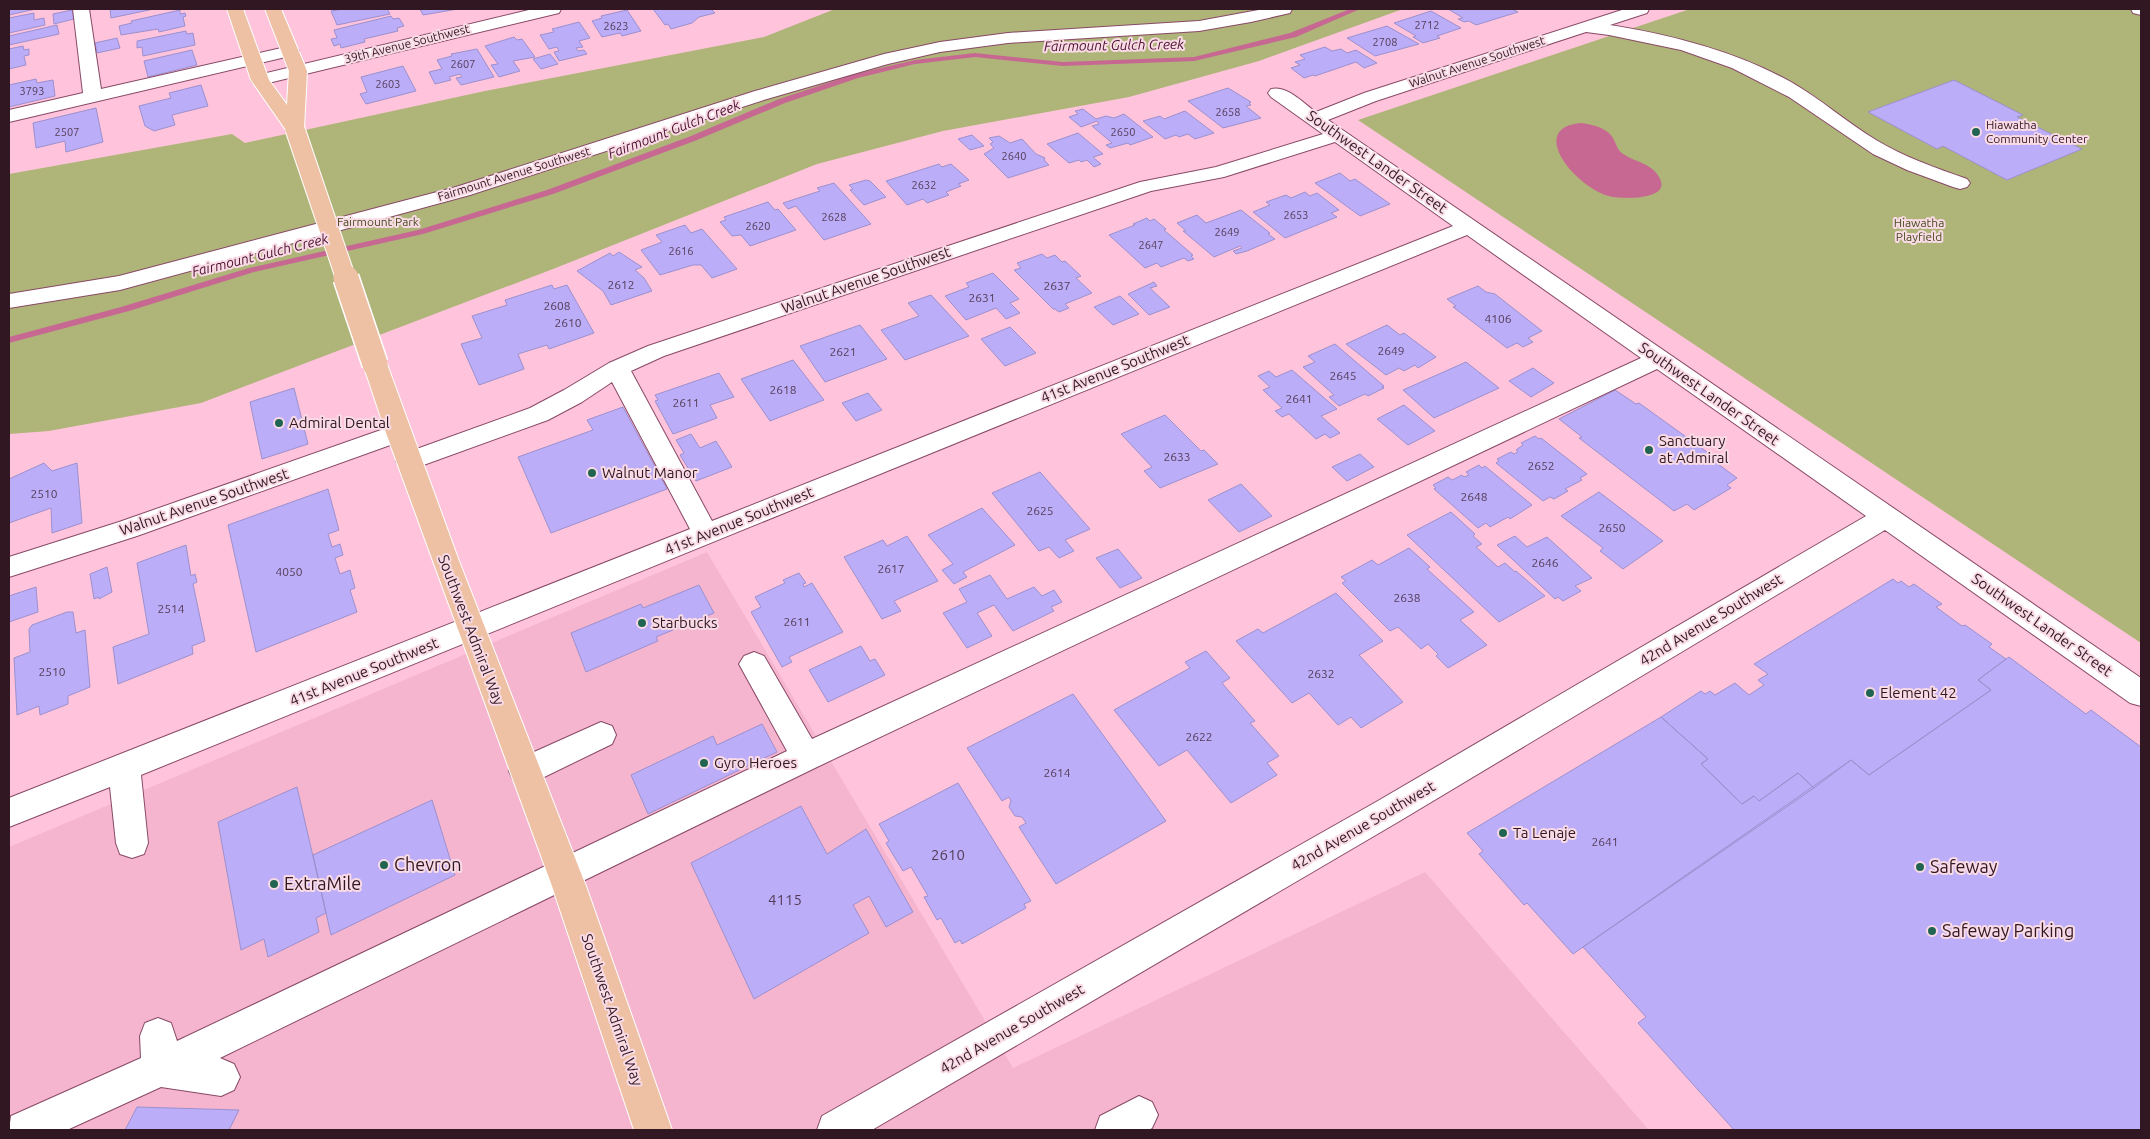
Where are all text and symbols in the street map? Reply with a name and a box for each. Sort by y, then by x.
house number: 2712 [1415,19,1439,31]
house number: 2623 [604,20,628,32]
street label: 39th Avenue Southwest [343,22,471,65]
street label: Walnut Avenue Southwest [1407,33,1547,90]
water label: Fairmount Gulch Creek [1044,36,1185,54]
house number: 2708 [1373,36,1397,48]
house number: 2607 [451,58,475,70]
house number: 2603 [376,78,400,90]
house number: 3793 [20,85,44,97]
water label: Fairmount Gulch Creek [606,96,743,162]
house number: 2658 [1216,106,1240,118]
street label: Southwest Lander Street [1304,107,1451,217]
place label: Hiawatha Community Center [1986,118,2088,145]
house number: 2507 [55,126,79,138]
house number: 2650 [1111,126,1135,138]
marker: Hiawatha Community Center [1970,126,1982,138]
street label: Fairmount Avenue Southwest [436,144,592,203]
house number: 2640 [1002,150,1026,162]
house number: 2632 [912,179,936,191]
house number: 2653 [1284,209,1308,221]
house number: 2628 [822,211,846,223]
park label: Fairmount Park [337,215,419,228]
park label: Hiawatha Playfield [1894,216,1944,243]
house number: 2620 [746,220,770,232]
house number: 2649 [1215,226,1239,238]
water label: Fairmount Gulch Creek [190,230,331,280]
house number: 2647 [1139,239,1163,251]
street label: Walnut Avenue Southwest [779,243,953,316]
house number: 2616 [669,245,693,257]
house number: 2612 [607,278,635,291]
house number: 2637 [1043,279,1071,292]
house number: 2631 [968,291,996,304]
house number: 2608 [543,299,571,312]
house number: 4106 [1484,312,1512,325]
house number: 2610 [554,316,582,329]
street label: 41st Avenue Southwest [1038,331,1192,406]
street label: Southwest Lander Street [1636,339,1783,449]
house number: 2649 [1377,344,1405,357]
house number: 2621 [829,345,857,358]
house number: 2645 [1329,369,1357,382]
house number: 2618 [769,383,797,396]
house number: 2641 [1285,392,1313,405]
house number: 2611 [672,396,700,409]
place label: Admiral Dental [289,414,390,431]
marker: Admiral Dental [273,417,285,429]
place label: Sanctuary at Admiral [1659,432,1729,466]
marker: Sanctuary at Admiral [1643,444,1655,456]
house number: 2633 [1163,450,1191,463]
house number: 2652 [1527,459,1555,472]
place label: Walnut Manor [602,464,698,481]
street label: Walnut Avenue Southwest [117,465,291,538]
marker: Walnut Manor [586,467,598,479]
street label: 41st Avenue Southwest [662,483,816,558]
house number: 2510 [30,487,58,500]
house number: 2648 [1460,490,1488,503]
house number: 2625 [1026,504,1054,517]
house number: 2650 [1598,521,1626,534]
street label: Southwest Admiral Way [435,552,508,707]
house number: 2646 [1531,556,1559,569]
house number: 2617 [877,562,905,575]
house number: 4050 [275,565,303,578]
street label: 42nd Avenue Southwest [1636,570,1785,669]
street label: Southwest Lander Street [1969,570,2116,680]
house number: 2638 [1393,591,1421,604]
house number: 2514 [157,602,185,615]
place label: Starbucks [652,614,718,631]
house number: 2611 [783,615,811,628]
marker: Starbucks [636,617,648,629]
street label: 41st Avenue Southwest [287,634,441,709]
house number: 2510 [38,665,66,678]
house number: 2632 [1307,667,1335,680]
place label: Element 42 [1880,684,1957,701]
marker: Element 42 [1864,687,1876,699]
house number: 2622 [1185,730,1213,743]
place label: Gyro Heroes [714,754,797,771]
marker: Gyro Heroes [698,757,710,769]
house number: 2614 [1043,766,1071,779]
street label: 42nd Avenue Southwest [1288,777,1438,874]
place label: Ta Lenaje [1513,824,1576,841]
marker: Ta Lenaje [1497,827,1509,839]
house number: 2641 [1591,835,1619,848]
house number: 2610 [931,846,965,863]
place label: Chevron [394,854,462,874]
place label: Safeway [1930,856,1998,876]
marker: Chevron [378,859,390,871]
marker: Safeway [1914,861,1926,873]
place label: ExtraMile [284,873,361,893]
marker: ExtraMile [268,878,280,890]
house number: 4115 [768,891,802,908]
place label: Safeway Parking [1942,920,2074,940]
marker: Safeway Parking [1926,925,1938,937]
street label: Southwest Admiral Way [578,932,647,1088]
street label: 42nd Avenue Southwest [937,980,1087,1077]

